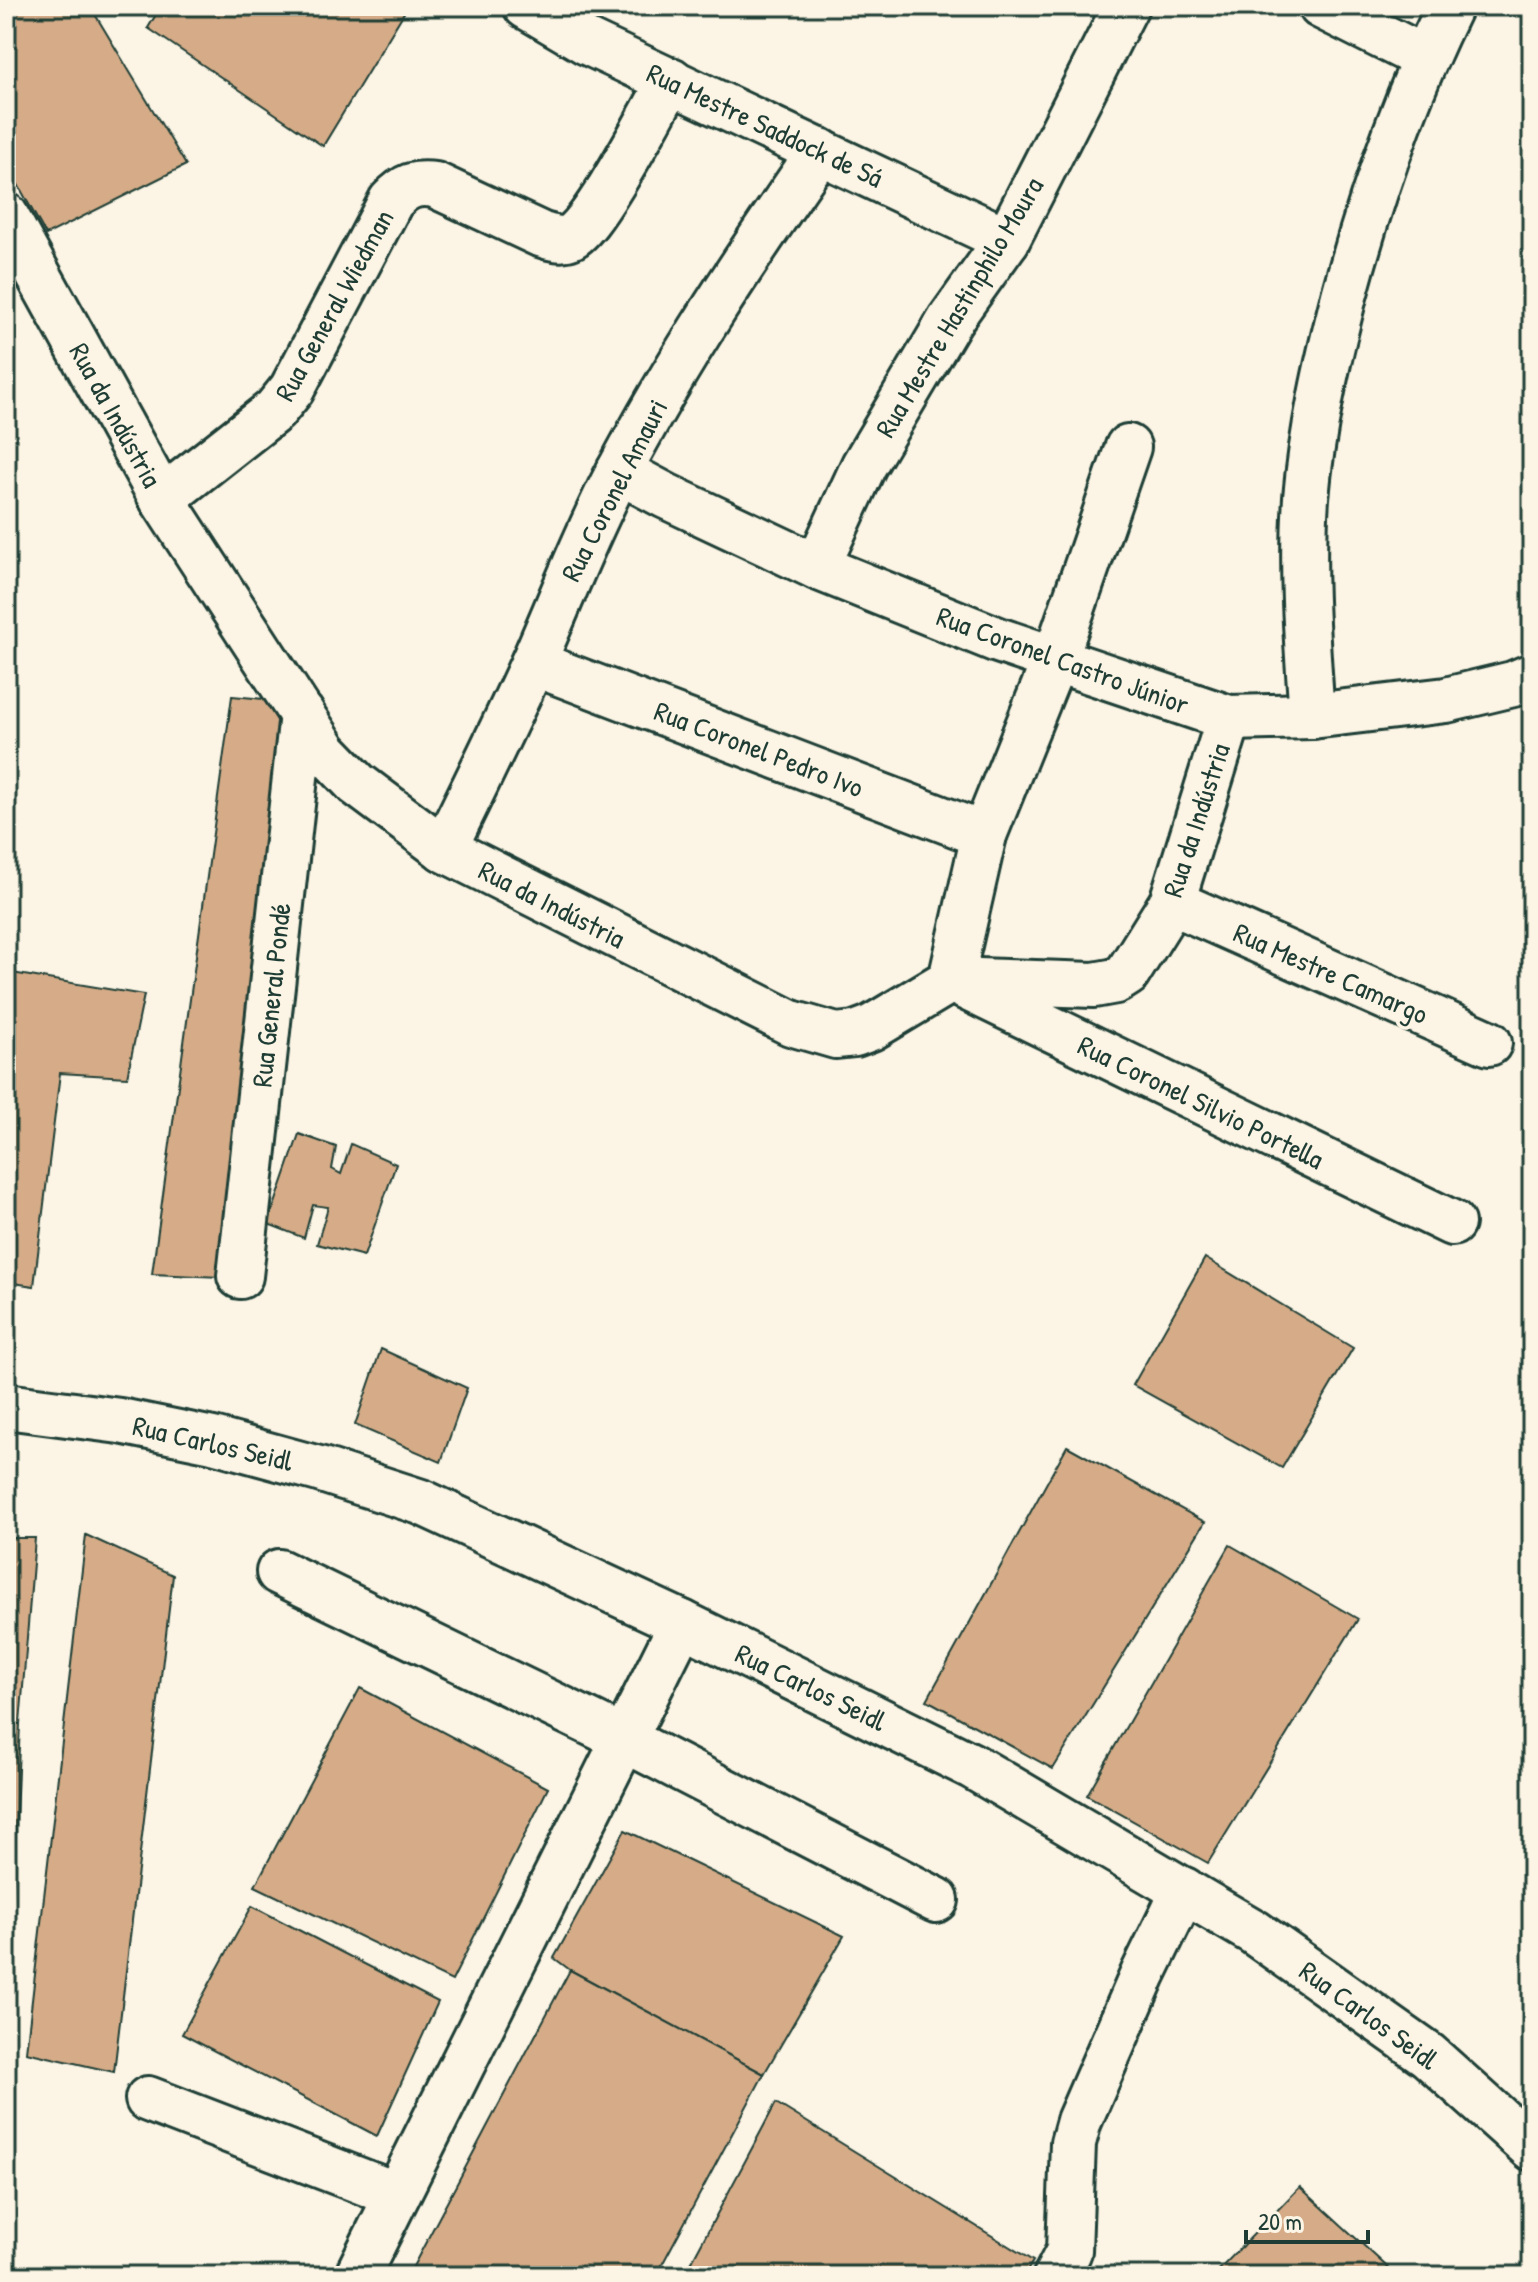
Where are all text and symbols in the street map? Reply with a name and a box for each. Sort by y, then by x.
street label: Rua Mestre Saddock de Sá [641,54,889,196]
street label: Rua Mestre Hastinphilo Moura [866,170,1052,444]
street label: Rua General Wiedman [266,202,402,408]
street label: Rua da Indústria [61,336,171,494]
street label: Rua Coronel Amauri [552,392,676,588]
street label: Rua Coronel Castro Júnior [932,597,1194,723]
street label: Rua Coronel Pedro Ivo [649,692,869,806]
street label: Rua da Indústria [1153,738,1239,902]
street label: Rua da Indústria [472,851,632,957]
street label: Rua General Pondé [242,901,300,1089]
street label: Rua Mestre Camargo [1228,913,1434,1033]
street label: Rua Coronel Silvio Portella [1072,1026,1330,1178]
street label: Rua Carlos Seidl [129,1406,297,1480]
street label: Rua Carlos Seidl [729,1634,893,1740]
street label: Rua Carlos Seidl [1292,1952,1447,2079]
scale bar [1246,2194,1368,2244]
text: 20 m [1258,2205,1302,2237]

